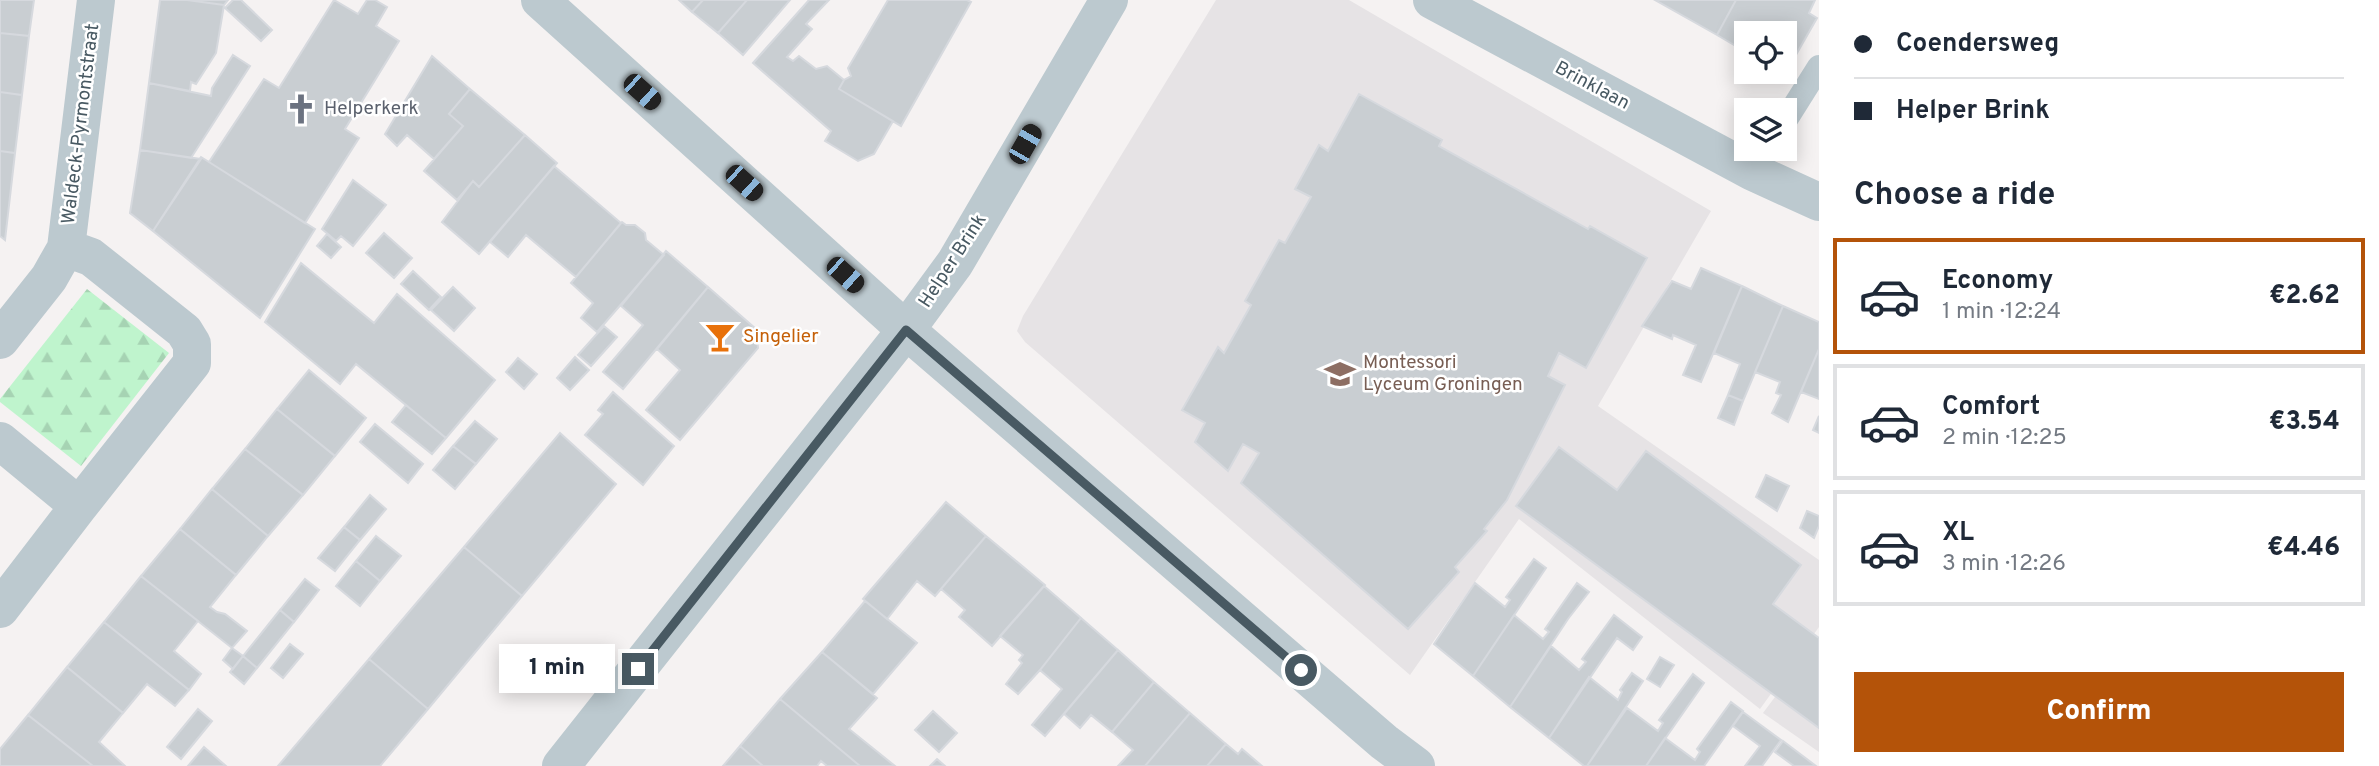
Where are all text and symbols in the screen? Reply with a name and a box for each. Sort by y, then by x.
map controls [1734,21,1797,161]
button: locate [1734,21,1797,84]
street label: Waldeck-Pyrmontstraat [57,22,105,226]
text: Coendersweg [1896,28,2059,61]
street label: Brinklaan [1550,56,1634,116]
car [620,70,665,114]
church icon: Helperkerk [284,92,318,126]
text: Helper Brink [1896,95,2050,128]
place label: Helperkerk [324,97,419,121]
button: layers [1734,98,1797,161]
car [1006,121,1045,167]
car [722,161,767,205]
text: Choose a ride [1854,176,2055,216]
street label: Helper Brink [914,209,992,313]
car [823,253,868,297]
icon: car [1858,265,1921,328]
text: Economy [1942,265,2053,298]
text: €2.62 [2269,280,2340,313]
text: 1 min · 12:24 [1942,298,2061,327]
bar icon: Singelier [703,320,737,354]
place label: Singelier [743,325,819,349]
place label: Montessori Lyceum Groningen [1363,351,1523,397]
school or university icon: Montessori Lyceum Groningen [1323,357,1357,391]
icon: car [1858,391,1921,454]
text: Comfort [1942,391,2040,424]
text: €3.54 [2269,406,2340,439]
text: 2 min · 12:25 [1942,424,2067,453]
icon: car [1858,517,1921,580]
text: XL [1942,517,1974,550]
text: €4.46 [2267,532,2340,565]
text: 3 min · 12:26 [1942,550,2066,579]
callout: 1 min [498,644,614,694]
route end [622,653,654,685]
text: 1 min [529,654,585,683]
route start [1285,654,1317,686]
button: Confirm [1854,672,2344,752]

